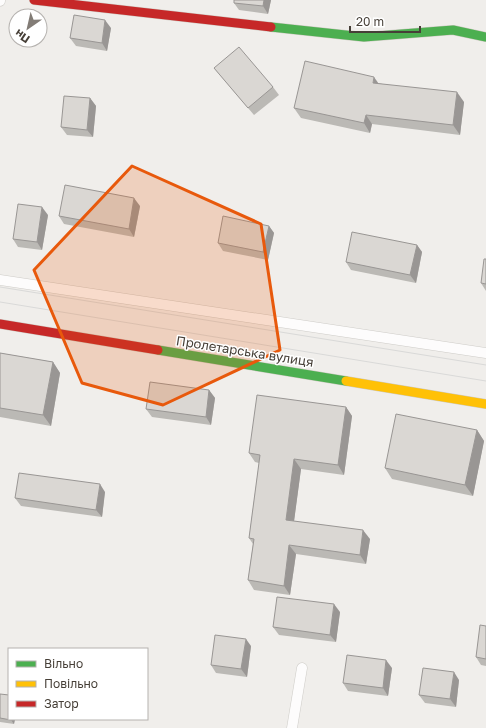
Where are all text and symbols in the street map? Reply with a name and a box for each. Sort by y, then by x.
north arrow [8,8,48,48]
scale bar [350,8,420,34]
text: 20 m [356,14,384,29]
text: Пн [12,27,32,46]
street label: Пролетарська вулиця [175,332,315,370]
legend [8,648,148,720]
text: Вільно [44,656,83,671]
text: Повільно [44,676,98,691]
text: Затор [44,696,79,711]

